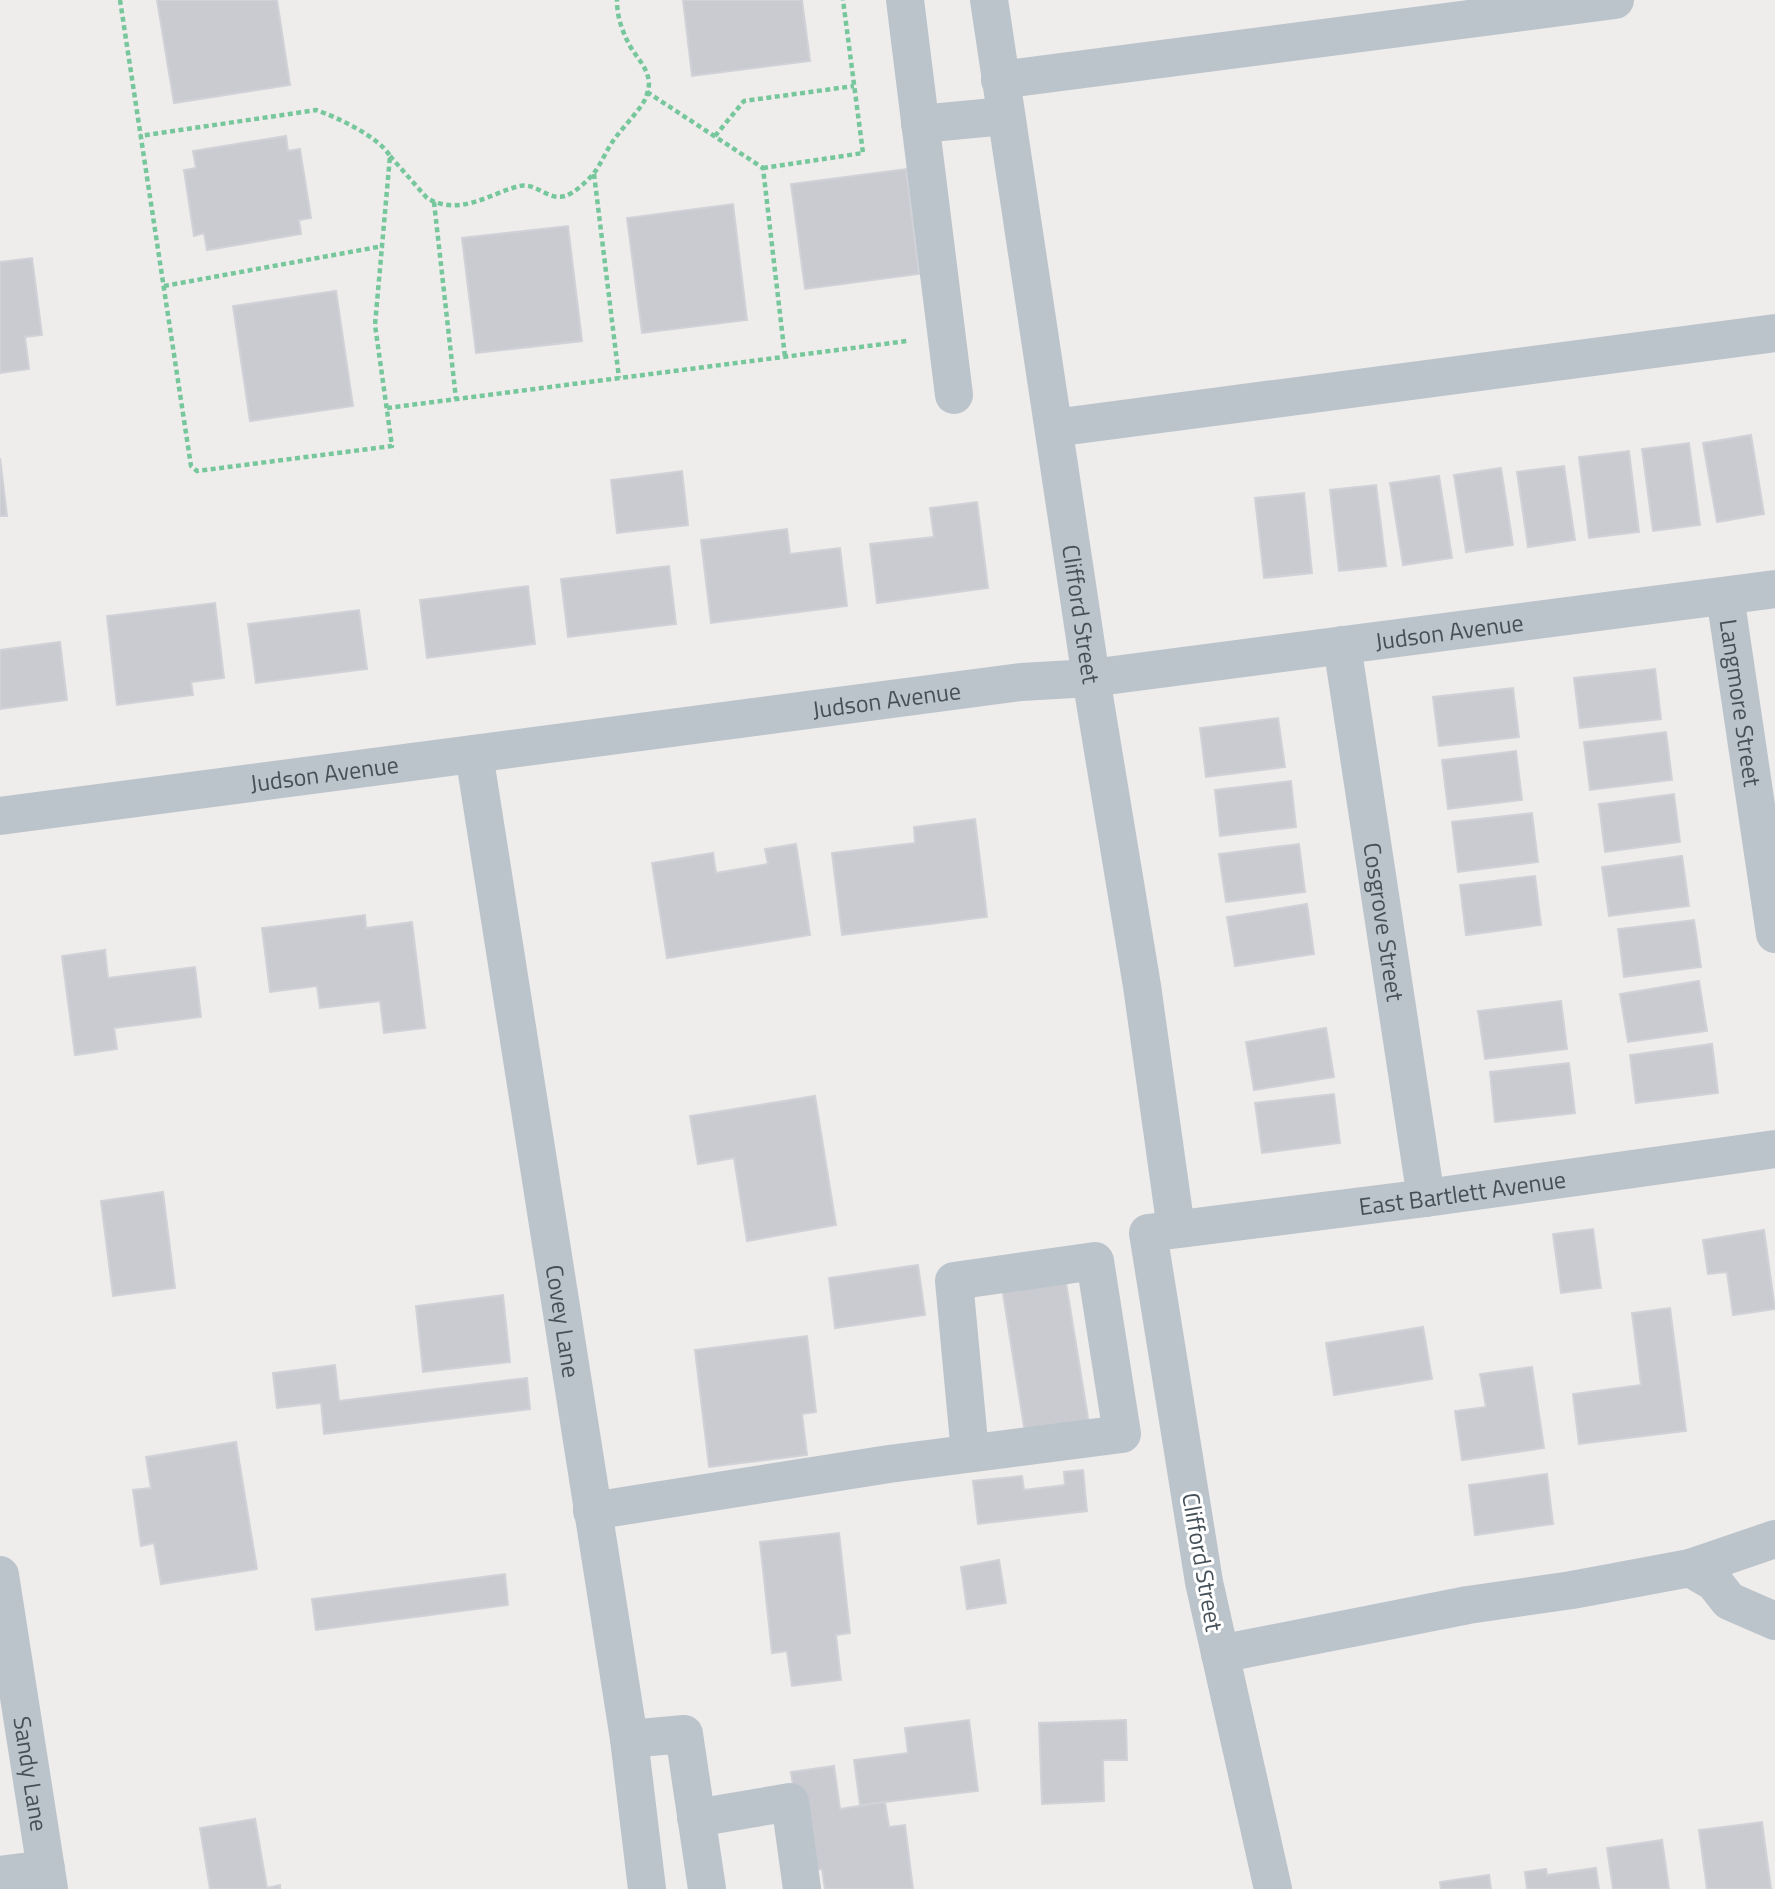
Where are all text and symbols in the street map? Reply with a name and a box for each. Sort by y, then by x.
street label: Clifford Street [1053,542,1110,687]
street label: Judson Avenue [1373,604,1526,659]
street label: Langmore Street [1711,617,1771,790]
street label: Judson Avenue [810,672,963,727]
street label: Judson Avenue [248,746,401,801]
street label: Cosgrove Street [1354,840,1414,1004]
street label: East Bartlett Avenue [1357,1161,1568,1224]
street label: Covey Lane [537,1262,590,1380]
street label: Clifford Street [1173,1490,1233,1635]
street label: Sandy Lane [4,1713,58,1834]

